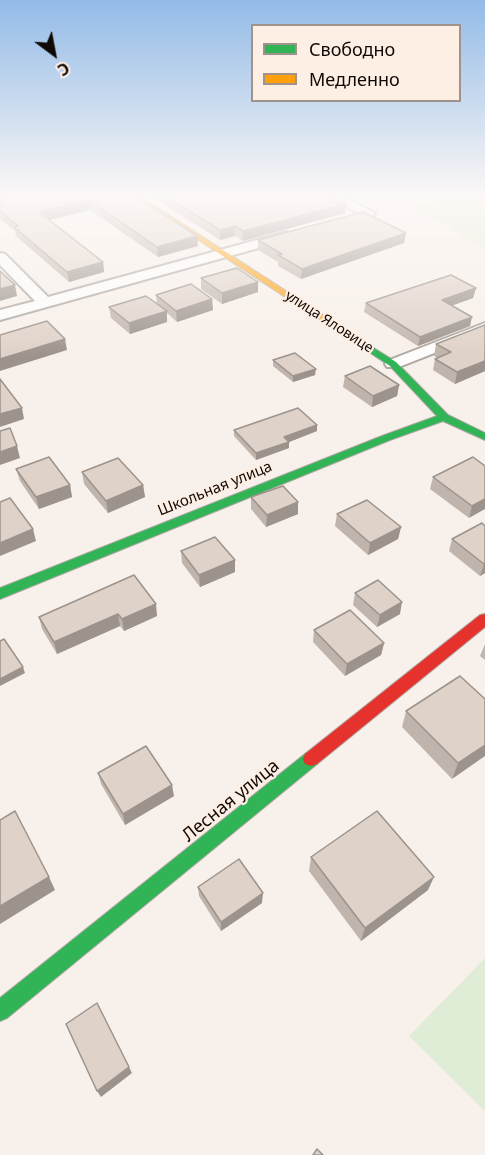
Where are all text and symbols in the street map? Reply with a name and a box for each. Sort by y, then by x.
north arrow [24,24,84,84]
legend [251,24,461,102]
text: Свободно [309,37,395,61]
text: С [53,57,74,81]
text: Медленно [309,67,400,91]
street label: улица Яловице [282,287,376,357]
street label: Школьная улица [155,458,275,520]
street label: Лесная улица [178,755,284,847]

